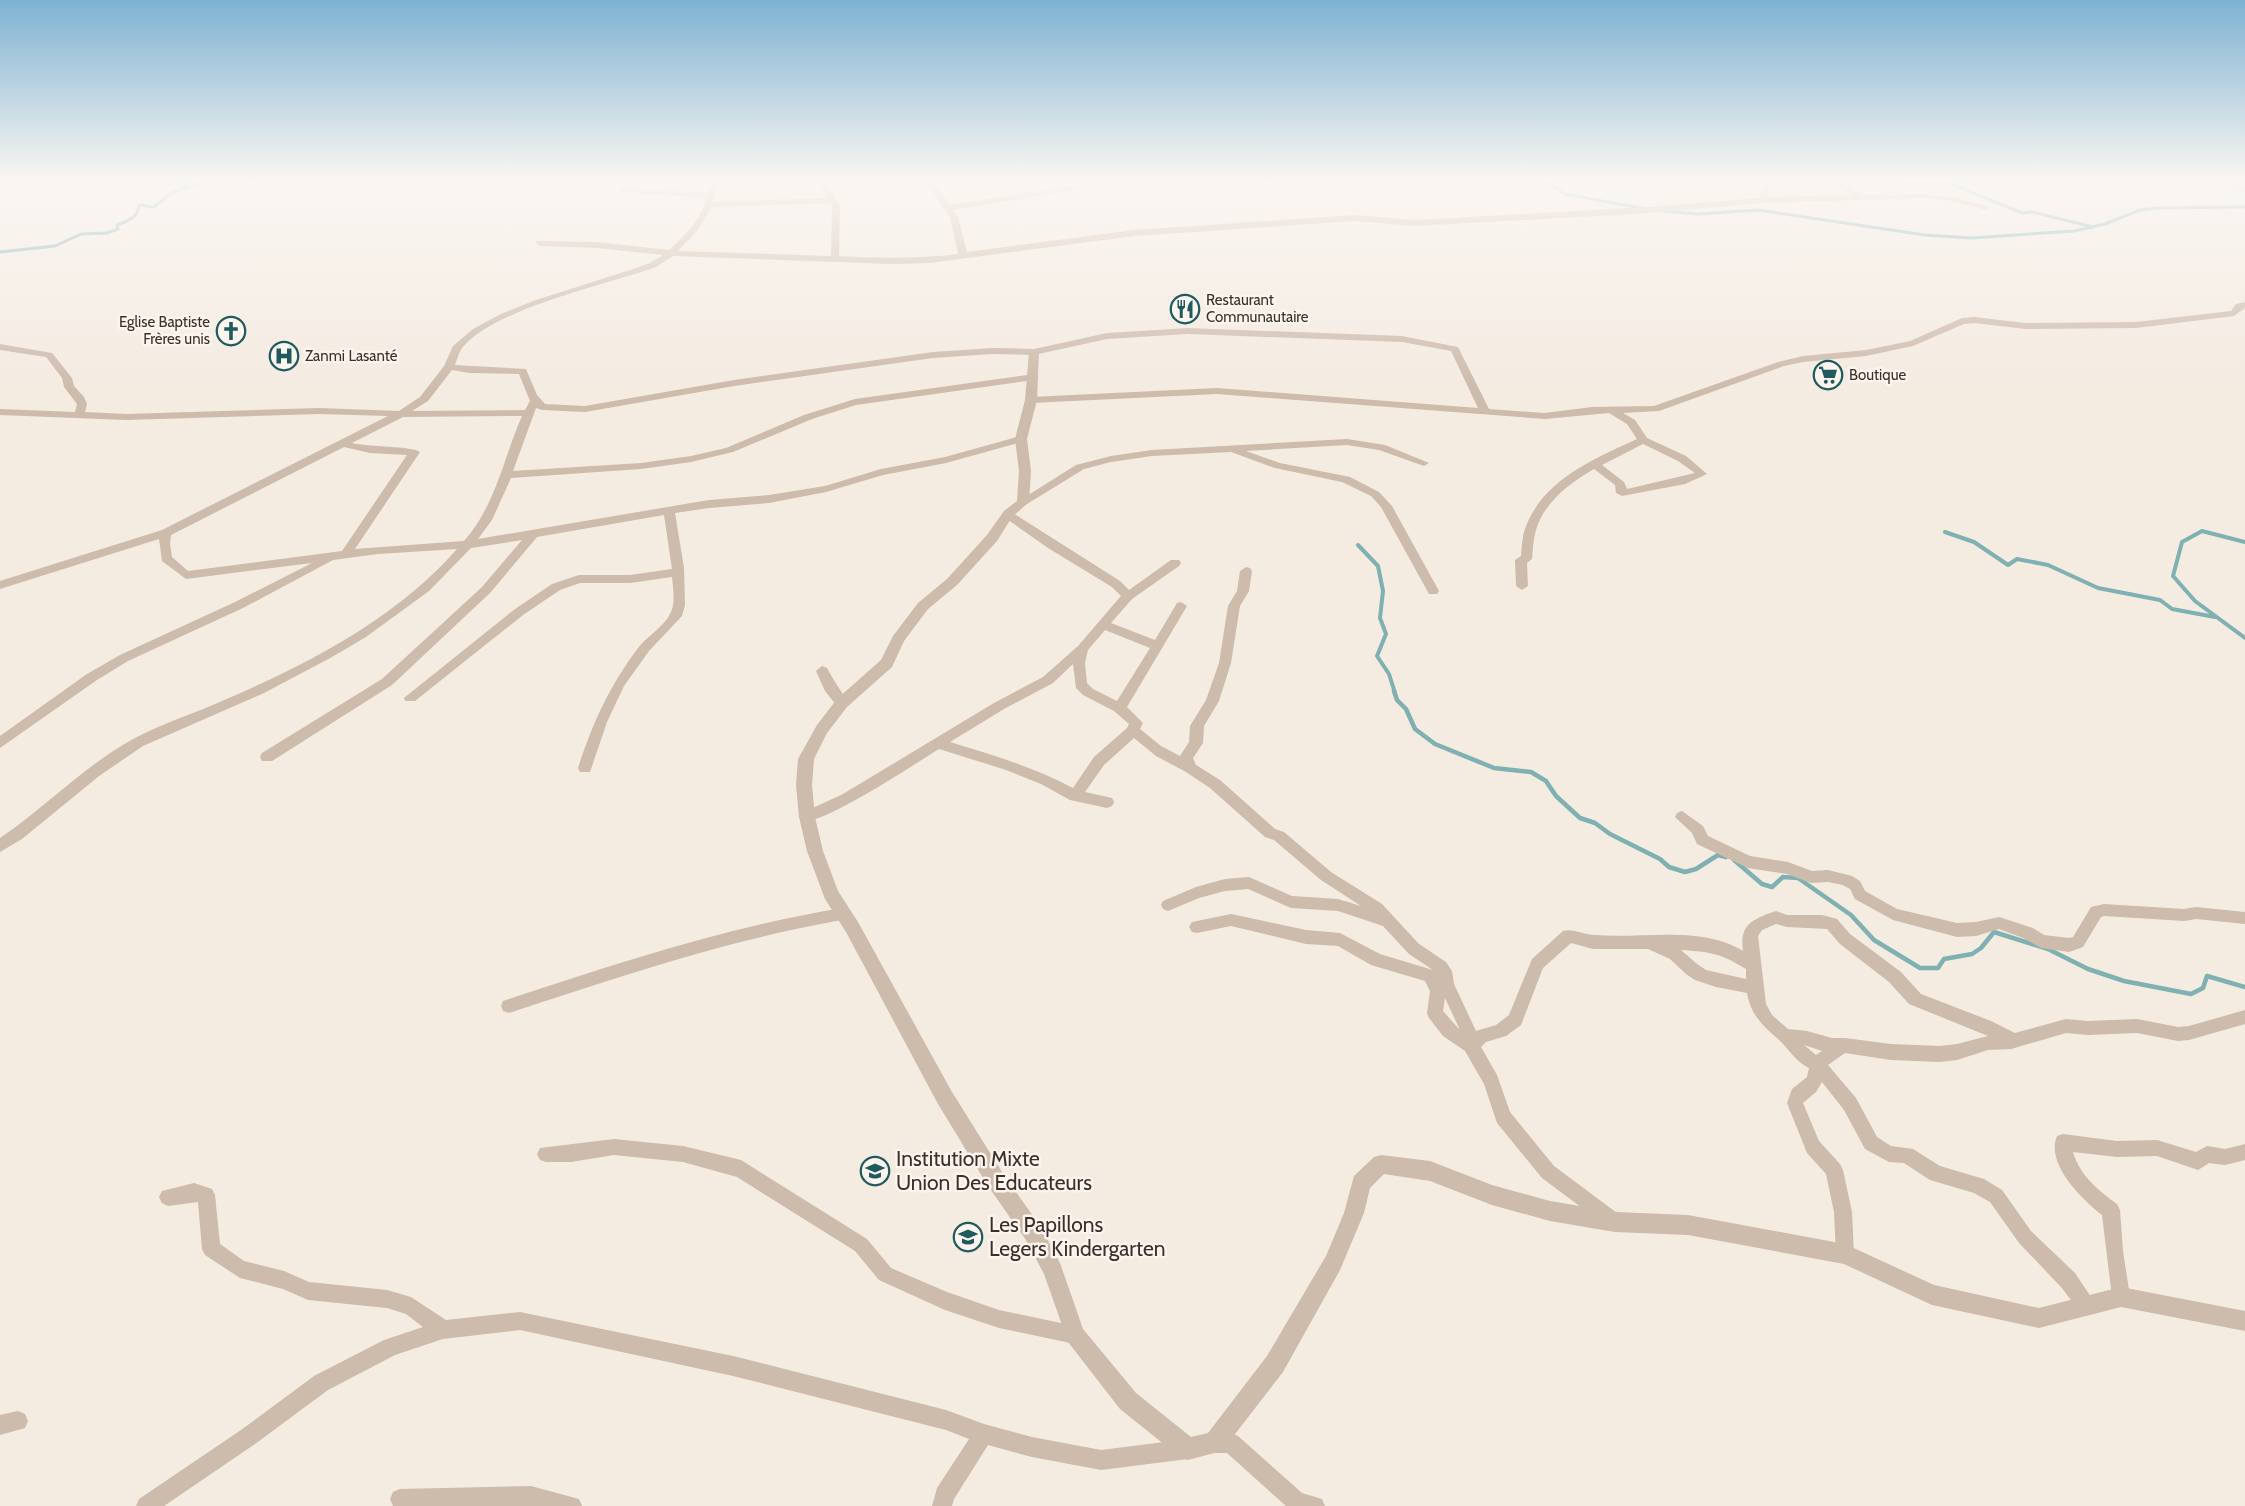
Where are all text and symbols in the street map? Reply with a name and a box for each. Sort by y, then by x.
place label: Restaurant Communautaire [1206,291,1309,326]
restaurant icon: Restaurant Communautaire [1169,293,1201,325]
place label: Eglise Baptiste Frères unis [119,313,210,348]
church icon: Eglise Baptiste Frères unis [215,315,247,347]
hospital icon: Zanmi Lasanté [268,340,300,372]
place label: Zanmi Lasanté [305,347,398,365]
supermarket icon: Boutique [1812,359,1844,391]
place label: Boutique [1849,366,1907,384]
place label: Institution Mixte Union Des Educateurs [896,1146,1092,1195]
school or university icon: Institution Mixte Union Des Educateurs [859,1155,891,1187]
place label: Les Papillons Legers Kindergarten [989,1212,1165,1261]
school or university icon: Les Papillons Legers Kindergarten [952,1221,984,1253]

